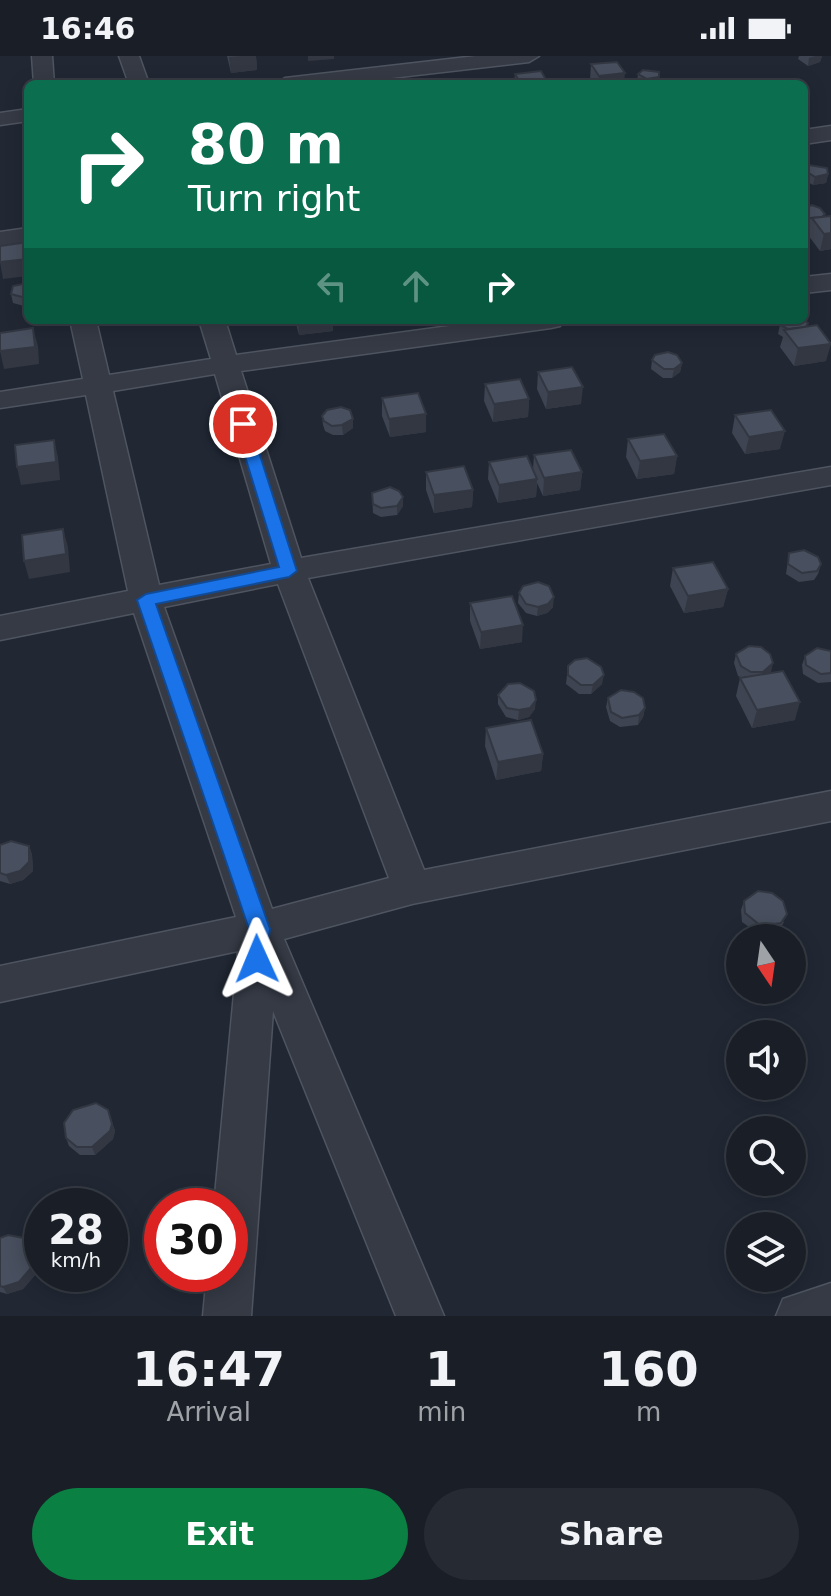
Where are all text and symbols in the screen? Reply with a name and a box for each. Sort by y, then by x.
text: 16:46 [40,11,136,46]
text: 80 m [188,111,344,176]
icon: right [56,112,160,216]
text: Turn right [188,178,360,219]
icon: left [310,264,354,308]
icon: ahead [394,264,438,308]
icon: right [478,264,522,308]
pin [209,390,277,458]
icon: arrive [221,402,265,446]
position arrow [215,917,299,1001]
north arrow [726,924,806,1004]
map controls [726,924,806,1292]
button: sound [726,1020,806,1100]
button: search [726,1116,806,1196]
speed limit sign: 30 [144,1188,248,1292]
text: 28 [48,1207,104,1253]
button: layers [726,1212,806,1292]
text: km/h [51,1248,101,1272]
text: 16:47 [132,1341,285,1397]
text: 1 [425,1341,458,1397]
text: 160 [599,1341,699,1397]
text: Arrival [166,1397,251,1427]
text: min [417,1397,466,1427]
text: m [636,1397,661,1427]
button: Exit [32,1488,408,1580]
button: Share [424,1488,799,1580]

